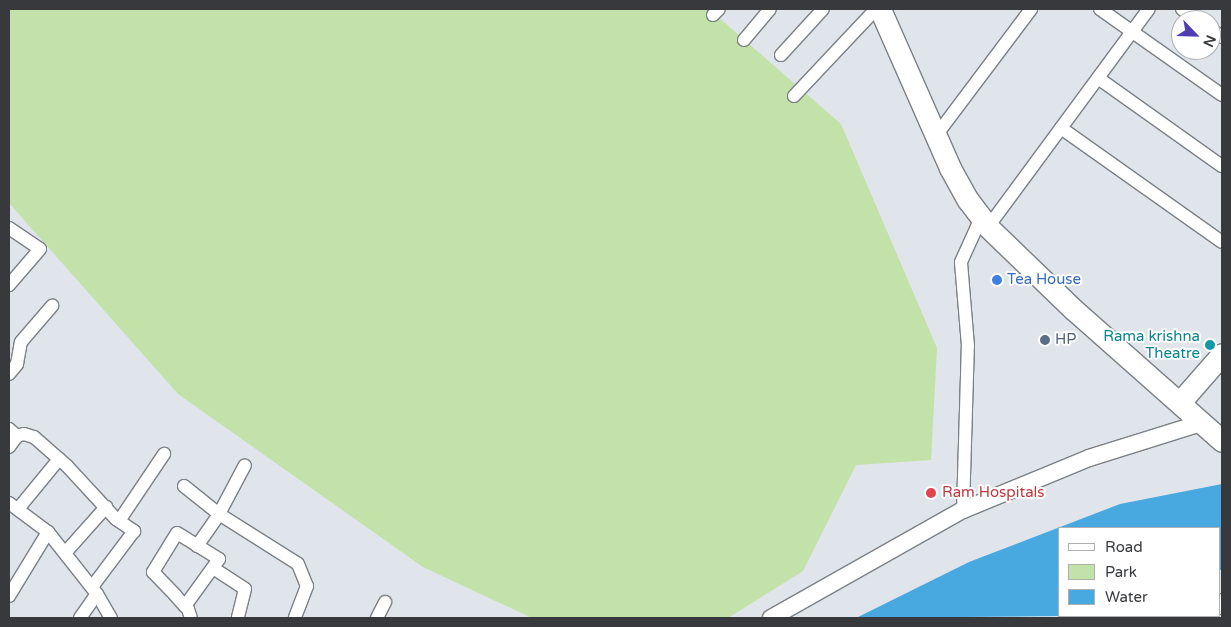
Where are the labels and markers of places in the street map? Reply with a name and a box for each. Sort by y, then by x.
place label: Tea House [1007,271,1081,289]
marker: Tea House [991,274,1003,286]
place label: Rama krishna Theatre [1103,327,1200,362]
place label: HP [1055,331,1076,349]
marker: HP [1039,334,1051,346]
marker: Rama krishna Theatre [1204,339,1216,351]
place label: Ram Hospitals [942,484,1045,502]
marker: Ram Hospitals [924,486,938,500]

